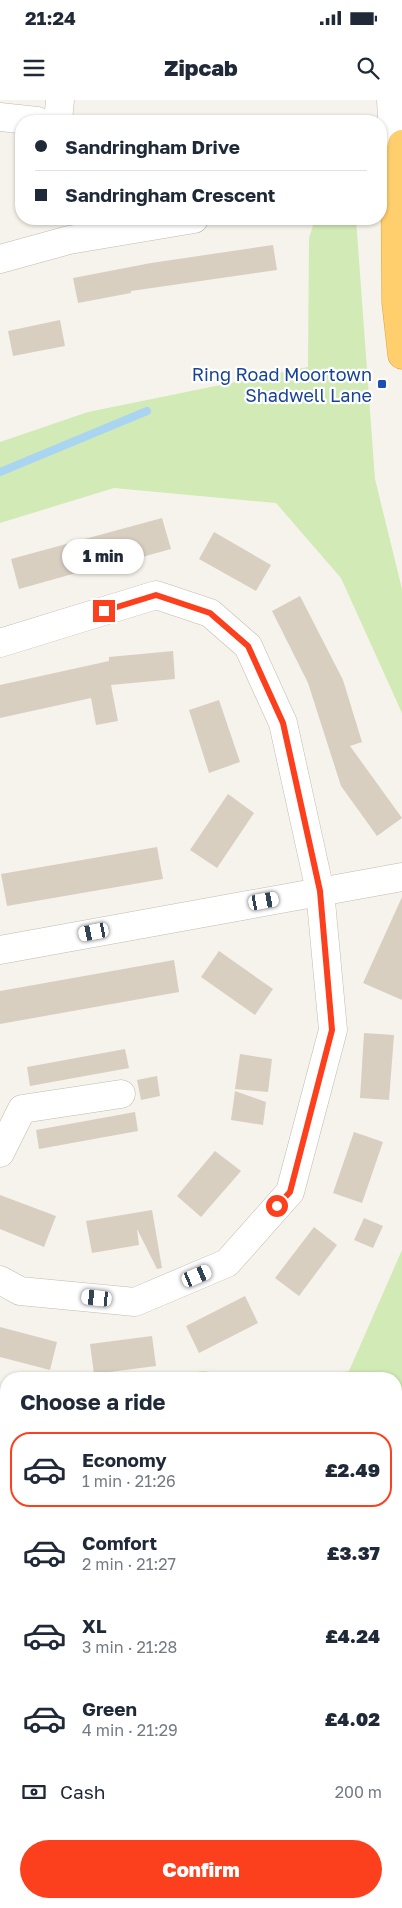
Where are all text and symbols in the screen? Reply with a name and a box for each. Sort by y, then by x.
text: 21:24 [25,6,76,29]
icon: menu [20,54,48,82]
text: Zipcab [164,54,238,81]
icon: search [354,54,382,82]
text: Sandringham Drive [65,135,240,158]
text: Sandringham Crescent [65,183,275,206]
place label: Ring Road Moortown Shadwell Lane [192,363,372,406]
marker: Ring Road Moortown Shadwell Lane [376,378,388,390]
callout: 1 min [63,538,145,574]
text: 1 min [83,546,123,566]
route end [93,600,115,622]
car [247,891,280,911]
car [77,922,110,942]
route start [266,1195,288,1217]
car [180,1263,213,1289]
car [81,1289,112,1307]
text: Choose a ride [20,1388,166,1415]
icon: car [22,1447,67,1492]
text: Economy [82,1448,167,1471]
text: £2.49 [325,1458,380,1481]
text: 1 min · 21:26 [82,1471,176,1491]
icon: car [22,1530,67,1575]
text: Comfort [82,1531,157,1554]
text: £3.37 [327,1541,380,1564]
text: 2 min · 21:27 [82,1554,176,1574]
icon: car [22,1613,67,1658]
text: XL [82,1614,107,1637]
text: £4.24 [325,1624,380,1647]
text: 3 min · 21:28 [82,1637,177,1657]
icon: car [22,1696,67,1741]
text: Green [82,1697,137,1720]
text: £4.02 [325,1707,380,1730]
text: 4 min · 21:29 [82,1720,178,1740]
icon: cash [20,1778,48,1806]
text: Cash [60,1780,105,1803]
text: 200 m [335,1782,382,1802]
button: Confirm [20,1840,382,1898]

